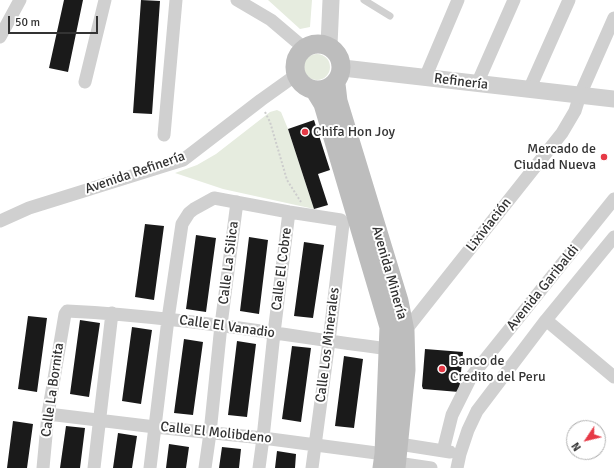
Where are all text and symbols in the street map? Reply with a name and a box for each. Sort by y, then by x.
scale bar [10,8,100,34]
text: 50 m [15,15,40,30]
street label: Refinería [433,70,489,94]
place label: Chifa Hon Joy [313,124,395,140]
marker: Chifa Hon Joy [300,127,310,137]
place label: Mercado de Ciudad Nueva [514,141,596,174]
street label: Avenida Refinería [83,148,187,198]
marker: Mercado de Ciudad Nueva [599,152,609,162]
street label: Lixiviación [463,195,515,255]
street label: Calle La Silica [216,220,242,306]
street label: Avenida Minería [368,224,410,322]
street label: Calle El Cobre [269,227,295,311]
street label: Avenida Garibaldi [503,242,583,334]
street label: Calle Los Minerales [313,286,343,404]
street label: Calle El Vanadio [178,312,276,342]
street label: Calle La Bornita [38,342,68,438]
place label: Banco de Credito del Peru [450,353,546,386]
marker: Banco de Credito del Peru [437,364,447,374]
street label: Calle El Molibdeno [160,419,272,447]
north arrow [566,420,606,460]
text: N [569,440,584,453]

